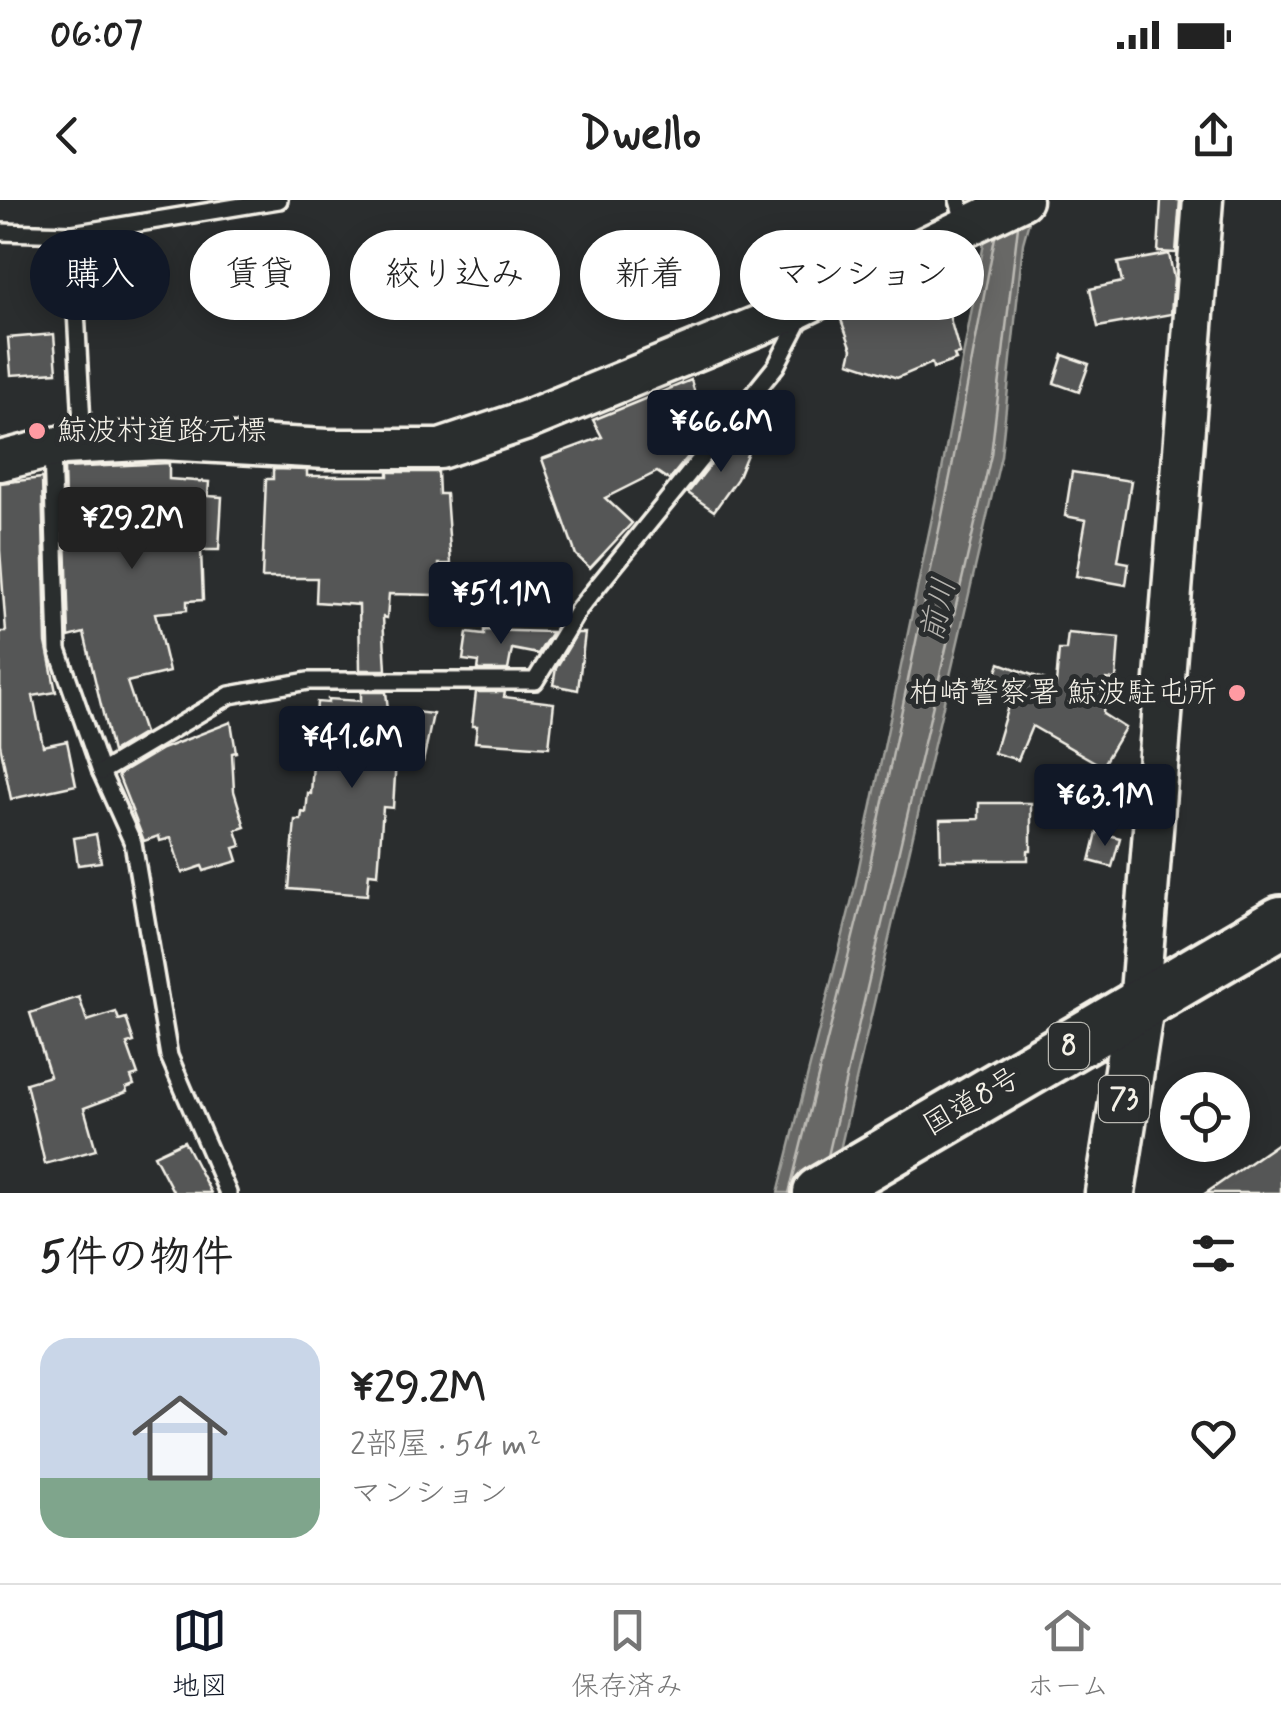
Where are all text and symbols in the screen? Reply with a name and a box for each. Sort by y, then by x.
text: 06:07 [50,11,143,60]
text: Dwello [580,106,701,165]
icon: back [40,108,95,163]
icon: share [1186,108,1241,163]
chip: 購入 [30,230,170,320]
chip: 賃貸 [190,230,330,320]
chip: 絞り込み [350,230,560,320]
chip: 新着 [580,230,720,320]
chip: マンション [740,230,984,320]
pin: ¥66.6M [640,390,802,475]
text: ¥66.6M [669,401,773,443]
place label: 鯨波村道路元標 [57,412,267,451]
marker: 鯨波村道路元標 [26,420,48,442]
pin: ¥29.2M [51,487,213,572]
text: ¥29.2M [80,498,184,540]
pin: ¥51.1M [420,562,582,647]
text: ¥51.1M [451,573,551,615]
water label: 前川 [911,574,967,646]
place label: 柏崎警察署 鯨波駐屯所 [909,674,1217,713]
marker: 柏崎警察署 鯨波駐屯所 [1226,682,1248,704]
pin: ¥41.6M [271,706,433,791]
text: ¥41.6M [301,717,403,759]
pin: ¥63.1M [1024,764,1186,849]
text: ¥63.1M [1056,775,1154,817]
road number: 8 [1049,1023,1089,1069]
street label: 国道8号 [916,1058,1028,1146]
map controls [1160,1072,1250,1162]
button: locate [1160,1072,1250,1162]
road number: 73 [1099,1076,1149,1122]
icon: filters [1186,1226,1241,1281]
text: 5件の物件 [40,1231,233,1286]
text: ¥29.2M [350,1362,486,1417]
icon: home [120,1378,240,1498]
icon: heart [1186,1411,1241,1466]
text: 2部屋 · 54 m² [350,1424,541,1466]
text: マンション [350,1473,509,1515]
tab: 地図 [172,1603,228,1706]
tab: 保存済み [571,1603,683,1706]
tab: ホーム [1026,1603,1109,1706]

